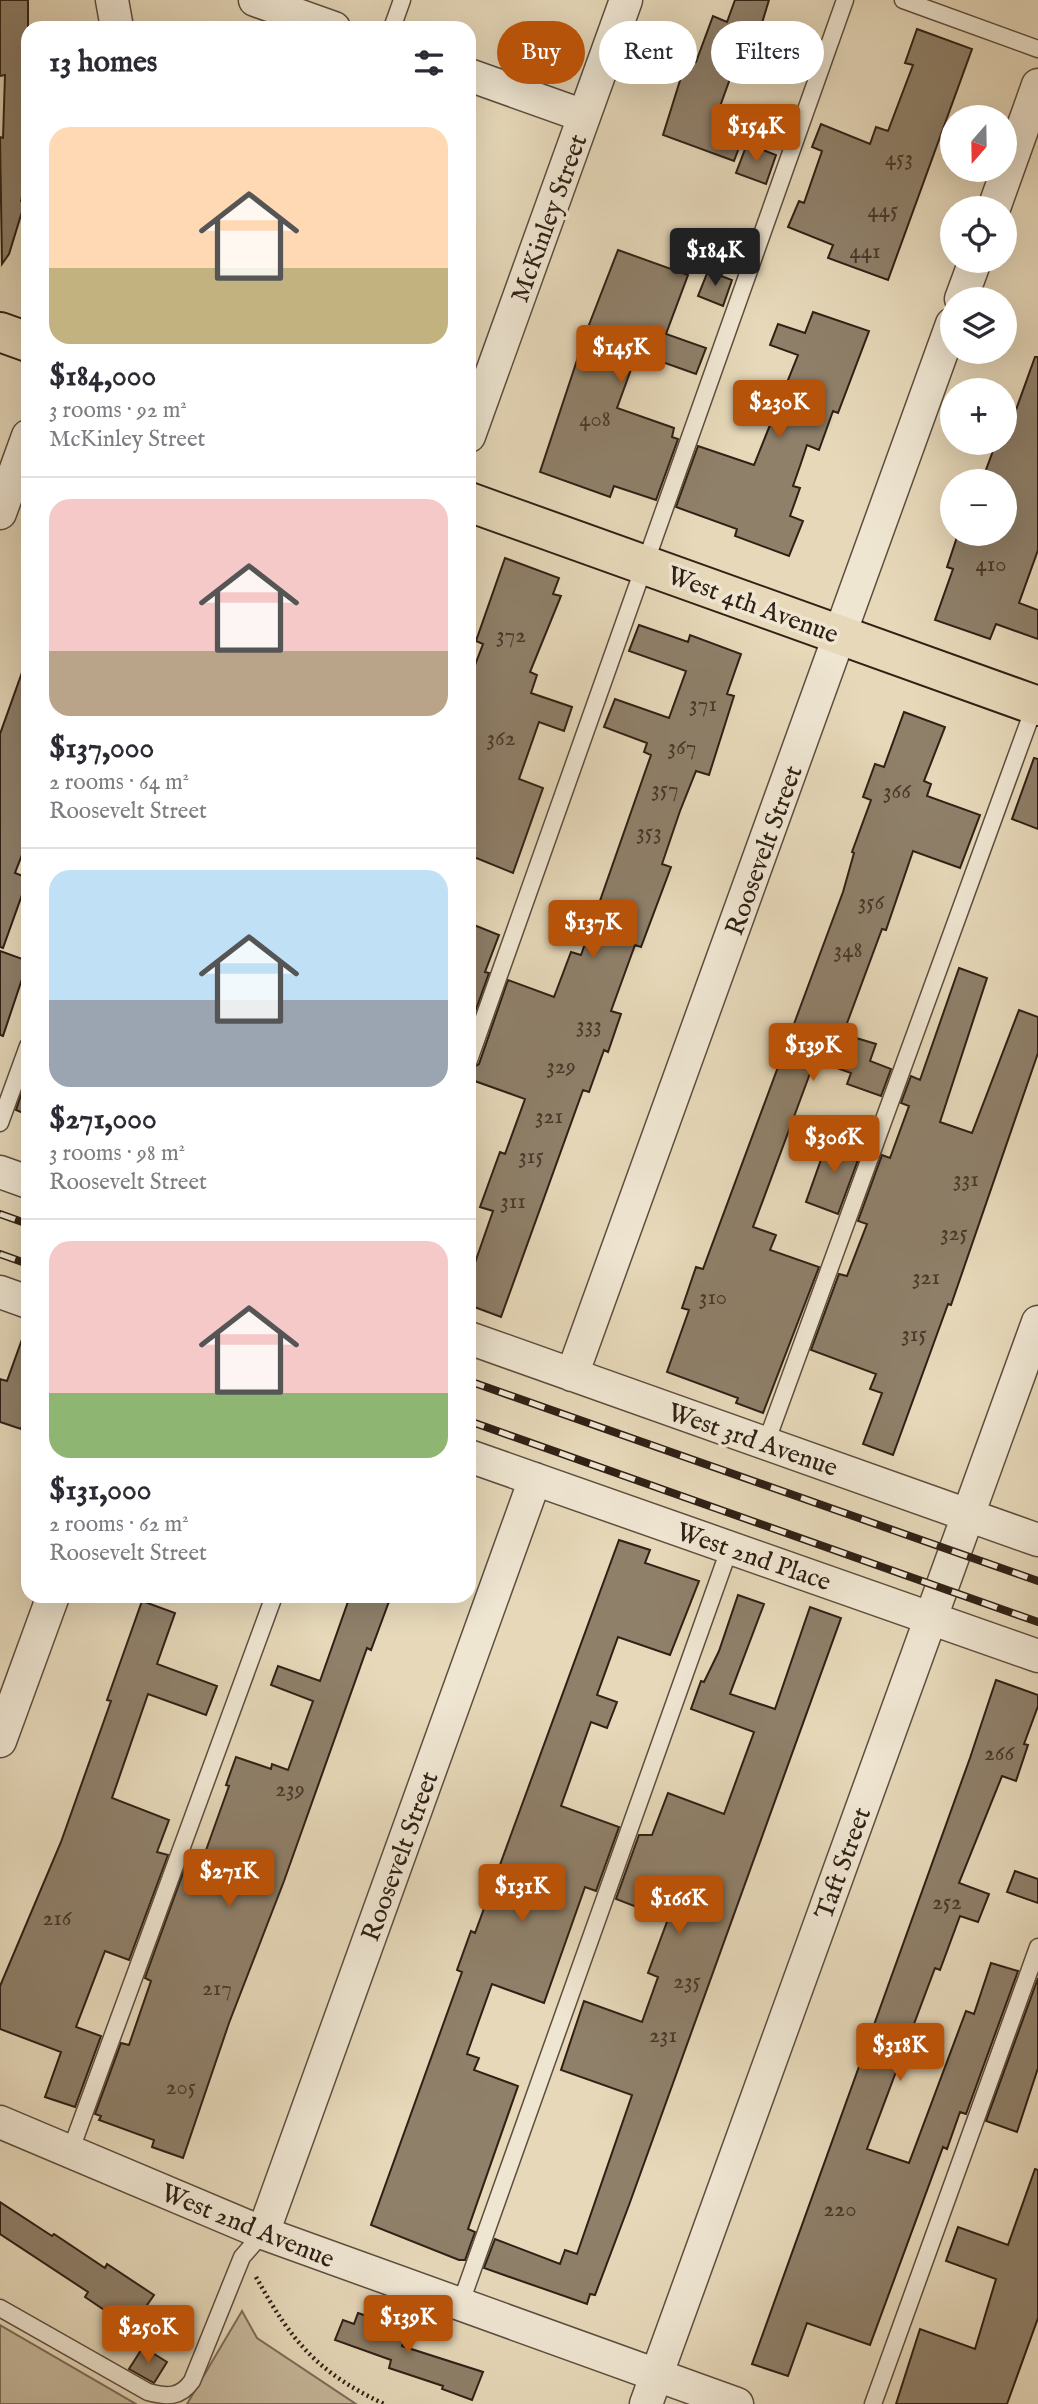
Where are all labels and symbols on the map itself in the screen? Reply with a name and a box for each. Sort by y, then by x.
pin: $154K [707,104,805,164]
north arrow [940,105,1017,182]
street label: McKinley Street [504,130,595,307]
house number: 453 [885,144,913,173]
house number: 445 [868,196,898,225]
pin: $184K [666,229,764,288]
house number: 441 [849,237,881,266]
pin: $145K [572,326,670,385]
pin: $230K [730,380,828,440]
house number: 408 [579,405,611,434]
house number: 410 [975,550,1007,579]
street label: West 4th Avenue [662,559,843,652]
house number: 372 [496,621,526,650]
house number: 371 [689,690,717,719]
house number: 362 [486,724,516,753]
house number: 367 [667,733,697,762]
street label: Roosevelt Street [718,761,810,940]
house number: 357 [651,775,679,804]
house number: 366 [883,777,912,806]
house number: 353 [636,818,662,847]
house number: 356 [858,888,886,917]
pin: $137K [544,900,642,960]
house number: 348 [834,936,862,965]
house number: 333 [576,1011,602,1040]
pin: $139K [764,1024,862,1083]
house number: 329 [546,1052,576,1081]
house number: 321 [535,1102,563,1131]
pin: $306K [785,1116,883,1175]
house number: 315 [518,1142,544,1171]
house number: 331 [953,1165,979,1194]
house number: 311 [500,1187,526,1216]
house number: 325 [940,1219,968,1248]
house number: 321 [912,1263,940,1292]
house number: 310 [699,1283,727,1312]
house number: 315 [901,1320,927,1349]
street label: West 3rd Avenue [663,1396,842,1485]
street label: West 2nd Place [672,1516,835,1599]
house number: 266 [984,1739,1015,1768]
street label: Roosevelt Street [354,1767,446,1946]
house number: 239 [275,1775,305,1804]
street label: Taft Street [808,1803,879,1924]
pin: $271K [180,1850,278,1909]
pin: $131K [473,1864,571,1924]
pin: $166K [630,1876,728,1936]
house number: 252 [932,1888,962,1917]
house number: 216 [42,1904,73,1933]
house number: 235 [673,1967,701,1996]
house number: 217 [202,1974,232,2003]
house number: 231 [649,2021,677,2050]
pin: $318K [851,2024,949,2083]
house number: 205 [166,2073,196,2102]
street label: West 2nd Avenue [156,2177,339,2276]
house number: 220 [824,2195,856,2224]
pin: $139K [359,2296,457,2355]
pin: $250K [99,2306,197,2365]

